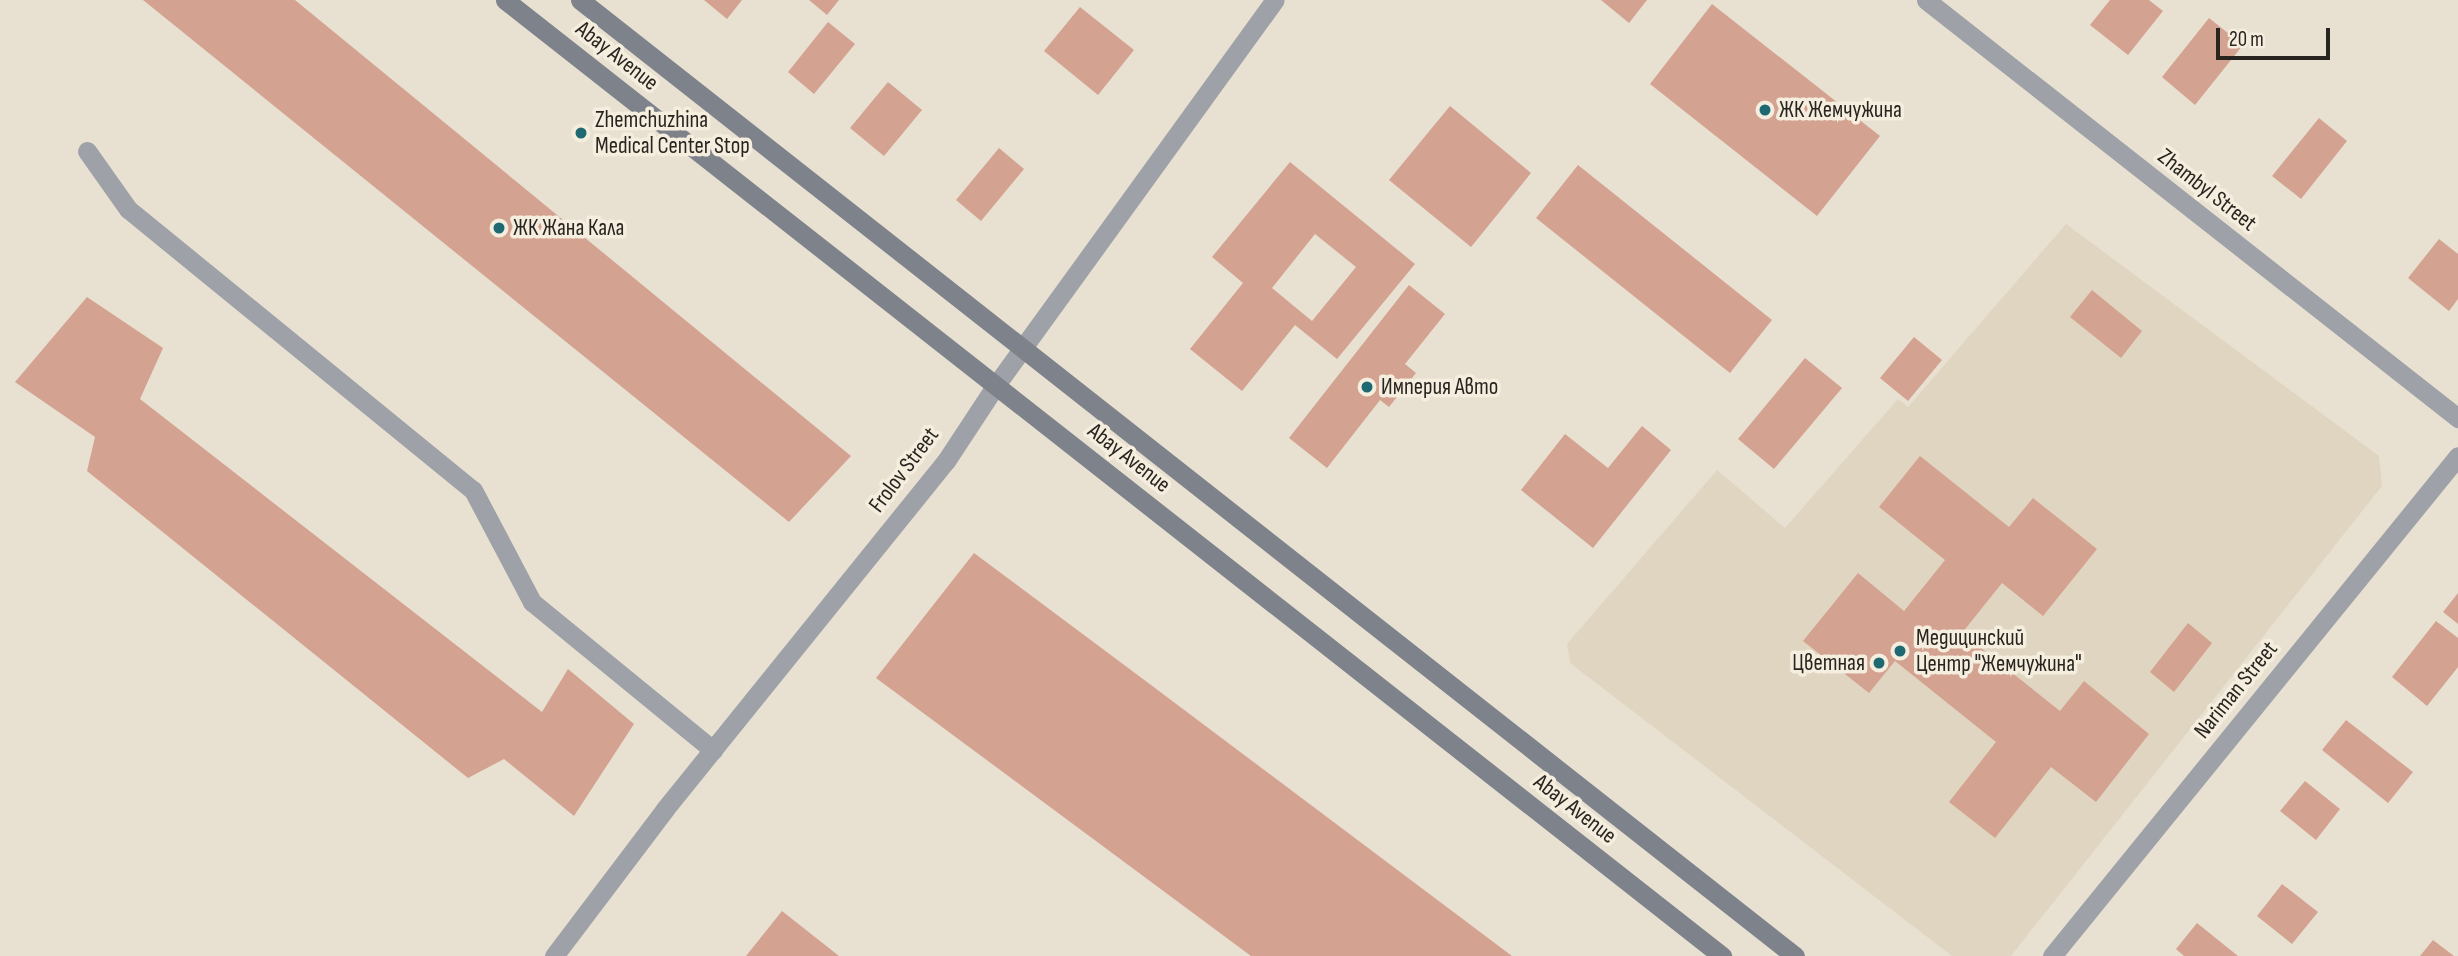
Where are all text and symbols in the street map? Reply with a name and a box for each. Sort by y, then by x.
scale bar [2220,14,2334,58]
street label: Abay Avenue [570,15,664,97]
text: 20 m [2229,27,2264,52]
place label: ЖК Жемчужина [1779,96,1902,124]
marker: ЖК Жемчужина [1757,102,1773,118]
place label: Zhemchuzhina Medical Center Stop [595,106,750,160]
marker: Zhemchuzhina Medical Center Stop [573,125,589,141]
street label: Zhambyl Street [2152,143,2262,237]
place label: ЖК Жана Кала [513,214,624,242]
marker: ЖК Жана Кала [491,220,507,236]
place label: Империя Авто [1381,373,1498,401]
marker: Империя Авто [1359,379,1375,395]
street label: Abay Avenue [1082,417,1176,499]
street label: Frolov Street [863,422,945,518]
place label: Медицинский Центр "Жемчужина" [1916,624,2082,678]
street label: Nariman Street [2188,636,2284,744]
marker: Медицинский Центр "Жемчужина" [1890,641,1910,661]
place label: Цветная [1792,649,1865,677]
marker: Цветная [1871,655,1887,671]
street label: Abay Avenue [1528,768,1622,850]

